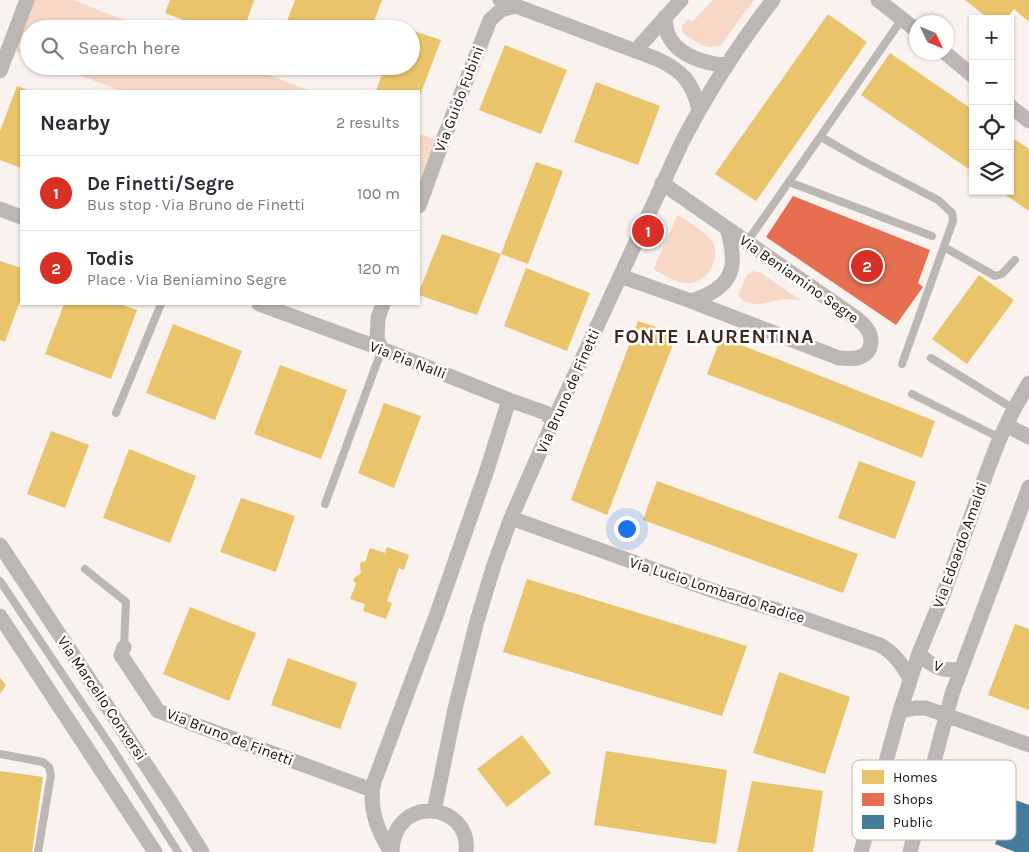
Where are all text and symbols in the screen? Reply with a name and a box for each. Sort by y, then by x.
north arrow [909,15,954,60]
map controls [969,15,1014,195]
button: + [969,15,1014,60]
search box [20,20,420,75]
icon: search [38,34,66,62]
text: Search here [78,37,180,59]
street label: Via Guido Fubini [431,43,487,155]
button: − [969,60,1014,105]
button: locate [969,105,1014,150]
text: Nearby [40,111,110,135]
text: 2 results [336,113,400,132]
button: layers [969,150,1014,195]
text: De Finetti/Segre [87,173,234,195]
text: 1 [53,184,59,203]
text: 100 m [357,184,400,203]
text: Bus stop · Via Bruno de Finetti [87,195,305,214]
pin: 1 [632,212,664,250]
street label: Via Beniamino Segre [736,231,862,327]
pin: 2 [851,247,883,285]
text: Todis [87,248,134,270]
text: 2 [51,259,61,278]
text: 120 m [357,259,400,278]
text: Place · Via Beniamino Segre [87,270,287,289]
district label: FONTE LAURENTINA [613,325,815,348]
street label: Via Bruno de Finetti [532,326,604,456]
street label: Via Pia Nalli [367,337,449,383]
street label: Via Edoardo Amaldi [929,479,991,611]
your location [614,516,640,542]
street label: Via Lucio Lombardo Radice [627,553,807,627]
street label: Via Marcello Conversi [54,632,150,764]
street label: V [931,656,946,676]
street label: Via Bruno de Finetti [164,705,296,769]
legend [852,760,1016,840]
text: Homes [893,769,938,786]
text: Shops [893,791,933,808]
text: Public [893,814,933,831]

